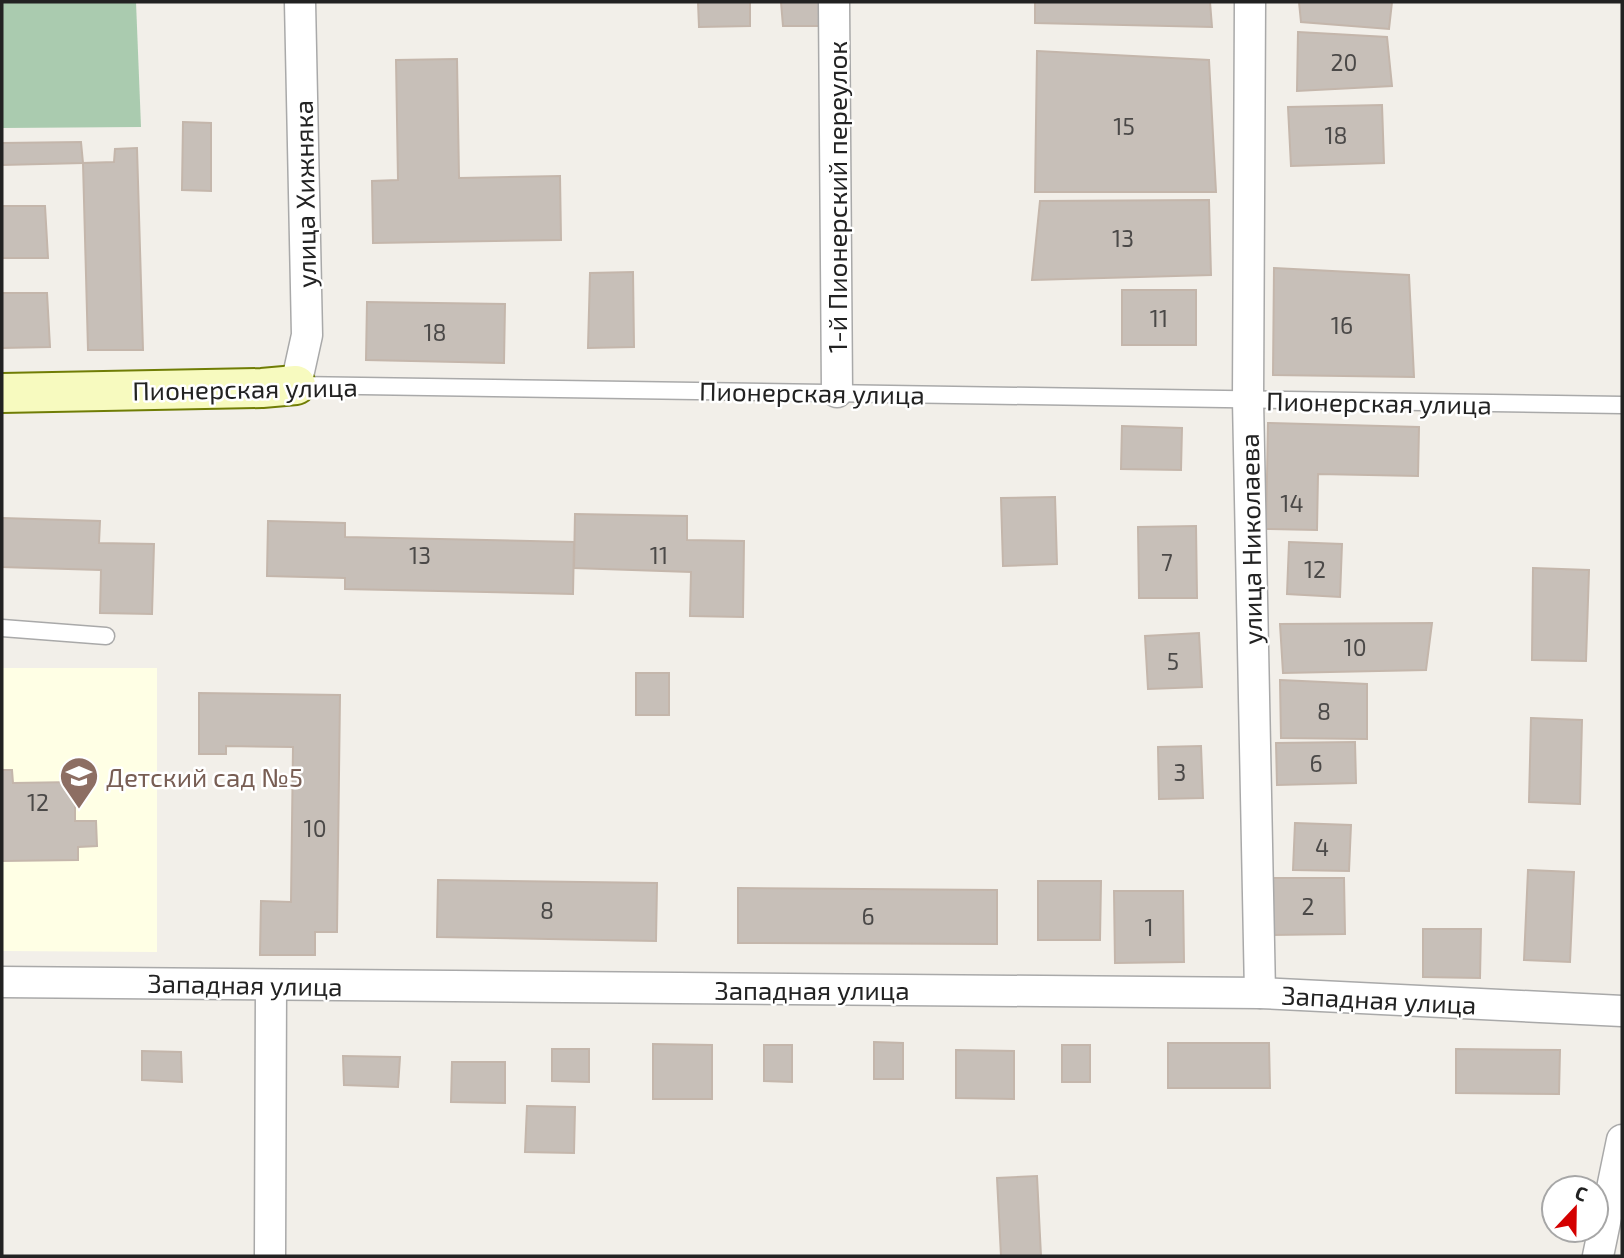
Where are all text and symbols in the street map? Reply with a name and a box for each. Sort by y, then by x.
street label: 1-й Пионерский переулок [821,41,853,353]
house number: 20 [1331,48,1357,76]
street label: улица Хижняка [287,100,322,288]
house number: 15 [1113,112,1135,140]
house number: 18 [1324,121,1348,149]
house number: 13 [1112,224,1134,252]
house number: 11 [1150,304,1168,332]
house number: 16 [1331,311,1353,339]
house number: 18 [423,318,447,346]
street label: Пионерская улица [132,371,358,406]
street label: Пионерская улица [699,375,925,410]
street label: Пионерская улица [1266,385,1492,420]
street label: улица Николаева [1233,433,1268,645]
house number: 14 [1280,489,1304,517]
house number: 13 [409,541,431,569]
house number: 11 [650,541,668,569]
house number: 7 [1161,548,1173,576]
house number: 12 [1304,555,1326,583]
house number: 10 [1343,633,1367,661]
house number: 5 [1167,647,1179,675]
house number: 8 [1317,697,1331,725]
house number: 6 [1309,749,1323,777]
school or university icon: Детский сад №5 [58,755,100,810]
house number: 3 [1174,758,1186,786]
place label: Детский сад №5 [106,761,303,792]
house number: 12 [27,788,49,816]
house number: 10 [303,814,327,842]
house number: 4 [1315,833,1329,861]
house number: 2 [1302,892,1314,920]
house number: 8 [540,896,554,924]
house number: 6 [861,902,875,930]
house number: 1 [1144,913,1154,941]
street label: Западная улица [147,967,343,1002]
street label: Западная улица [714,974,910,1006]
street label: Западная улица [1281,978,1477,1021]
north arrow [1540,1174,1610,1244]
text: С [1572,1180,1591,1206]

